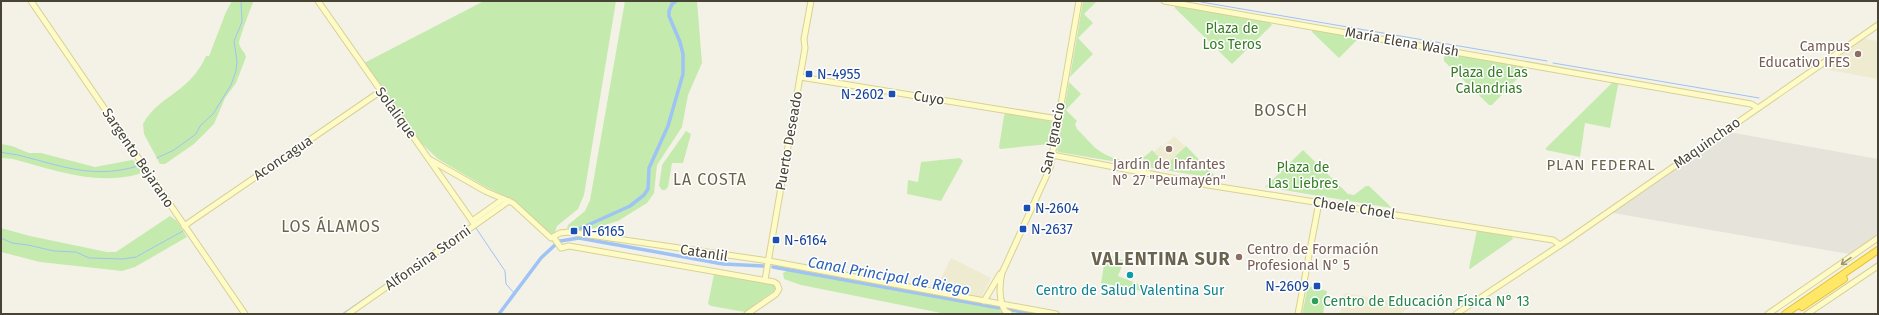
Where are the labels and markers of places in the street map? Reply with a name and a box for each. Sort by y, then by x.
place label: Campus Educativo IFES [1758,38,1850,71]
marker: Campus Educativo IFES [1853,49,1863,59]
place label: N-4955 [817,66,861,83]
marker: N-4955 [804,69,814,79]
place label: N-2602 [841,86,884,103]
marker: N-2602 [887,89,897,99]
marker: Jardín de Infantes N° 27 "Peumayén" [1164,144,1174,154]
place label: Jardín de Infantes N° 27 "Peumayén" [1112,156,1226,189]
place label: N-2604 [1035,200,1080,217]
marker: N-2604 [1022,203,1032,213]
place label: N-2637 [1031,221,1073,238]
place label: N-6165 [582,223,624,240]
marker: N-2637 [1018,224,1028,234]
marker: N-6165 [569,226,579,236]
place label: N-6164 [784,232,828,249]
marker: N-6164 [771,235,781,245]
place label: Centro de Formación Profesional N° 5 [1247,241,1379,274]
marker: Centro de Formación Profesional N° 5 [1234,252,1244,262]
marker: Centro de Salud Valentina Sur [1125,270,1135,280]
place label: N-2609 [1265,278,1309,295]
marker: N-2609 [1312,281,1322,291]
place label: Centro de Salud Valentina Sur [1036,282,1225,299]
place label: Centro de Educación Física N° 13 [1323,293,1530,310]
marker: Centro de Educación Física N° 13 [1310,296,1320,306]

